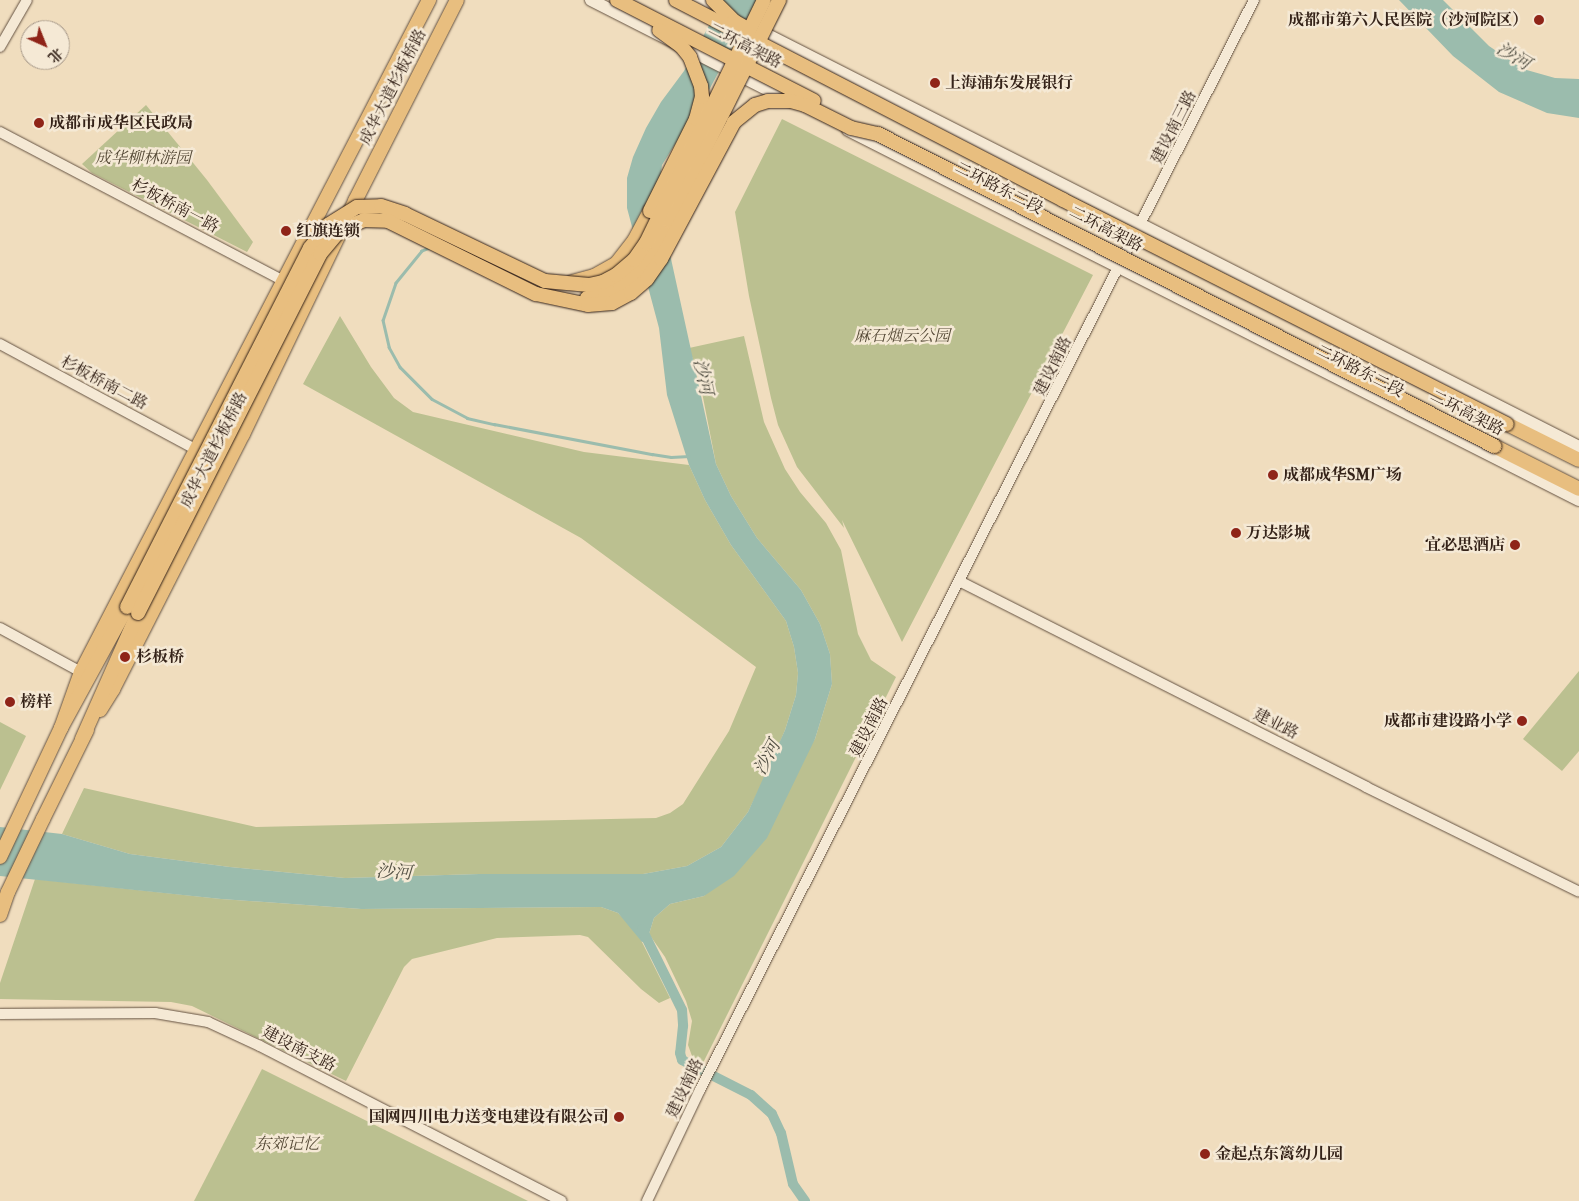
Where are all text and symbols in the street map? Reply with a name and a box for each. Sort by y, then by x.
place label: 成都市第六人民医院（沙河院区） [1288,10,1528,30]
marker: 成都市第六人民医院（沙河院区） [1532,13,1546,27]
street label: 二环高架路 [705,19,785,73]
north arrow [20,20,70,70]
street label: 成华大道杉板桥路 [355,26,431,148]
water label: 沙河 [1492,38,1534,76]
text: 北 [44,44,66,66]
place label: 上海浦东发展银行 [945,73,1073,93]
marker: 上海浦东发展银行 [929,77,941,89]
street label: 建设南三路 [1147,87,1201,167]
place label: 成都市成华区民政局 [49,113,193,133]
marker: 成都市成华区民政局 [33,117,45,129]
park label: 成华柳林游园 [95,148,191,168]
street label: 二环路东二段 [952,158,1046,218]
street label: 杉板桥南一路 [128,175,222,237]
street label: 二环高架路 [1066,202,1146,256]
place label: 红旗连锁 [296,221,360,241]
marker: 红旗连锁 [280,225,292,237]
park label: 麻石烟云公园 [854,326,950,346]
street label: 建设南路 [1030,333,1076,399]
street label: 二环路东二段 [1313,341,1407,401]
street label: 杉板桥南二路 [57,352,151,414]
water label: 沙河 [688,357,716,397]
street label: 二环高架路 [1427,386,1507,440]
street label: 成华大道杉板桥路 [176,389,252,511]
place label: 成都成华SM广场 [1283,465,1402,485]
marker: 成都成华SM广场 [1267,469,1279,481]
place label: 万达影城 [1246,523,1310,543]
marker: 万达影城 [1230,527,1242,539]
place label: 宜必思酒店 [1425,535,1505,555]
marker: 宜必思酒店 [1509,539,1521,551]
place label: 杉板桥 [136,647,184,667]
marker: 杉板桥 [118,650,132,664]
place label: 榜样 [20,692,52,712]
street label: 建设南路 [846,694,892,760]
marker: 榜样 [4,696,16,708]
street label: 建业路 [1250,705,1302,743]
place label: 成都市建设路小学 [1384,711,1512,731]
marker: 成都市建设路小学 [1516,715,1528,727]
water label: 沙河 [750,737,786,779]
water label: 沙河 [375,861,413,885]
street label: 建设南支路 [259,1022,339,1076]
street label: 建设南路 [662,1055,708,1121]
place label: 国网四川电力送变电建设有限公司 [369,1107,609,1127]
marker: 国网四川电力送变电建设有限公司 [613,1111,625,1123]
park label: 东郊记忆 [255,1134,319,1154]
place label: 金起点东篱幼儿园 [1215,1144,1343,1164]
marker: 金起点东篱幼儿园 [1199,1148,1211,1160]

